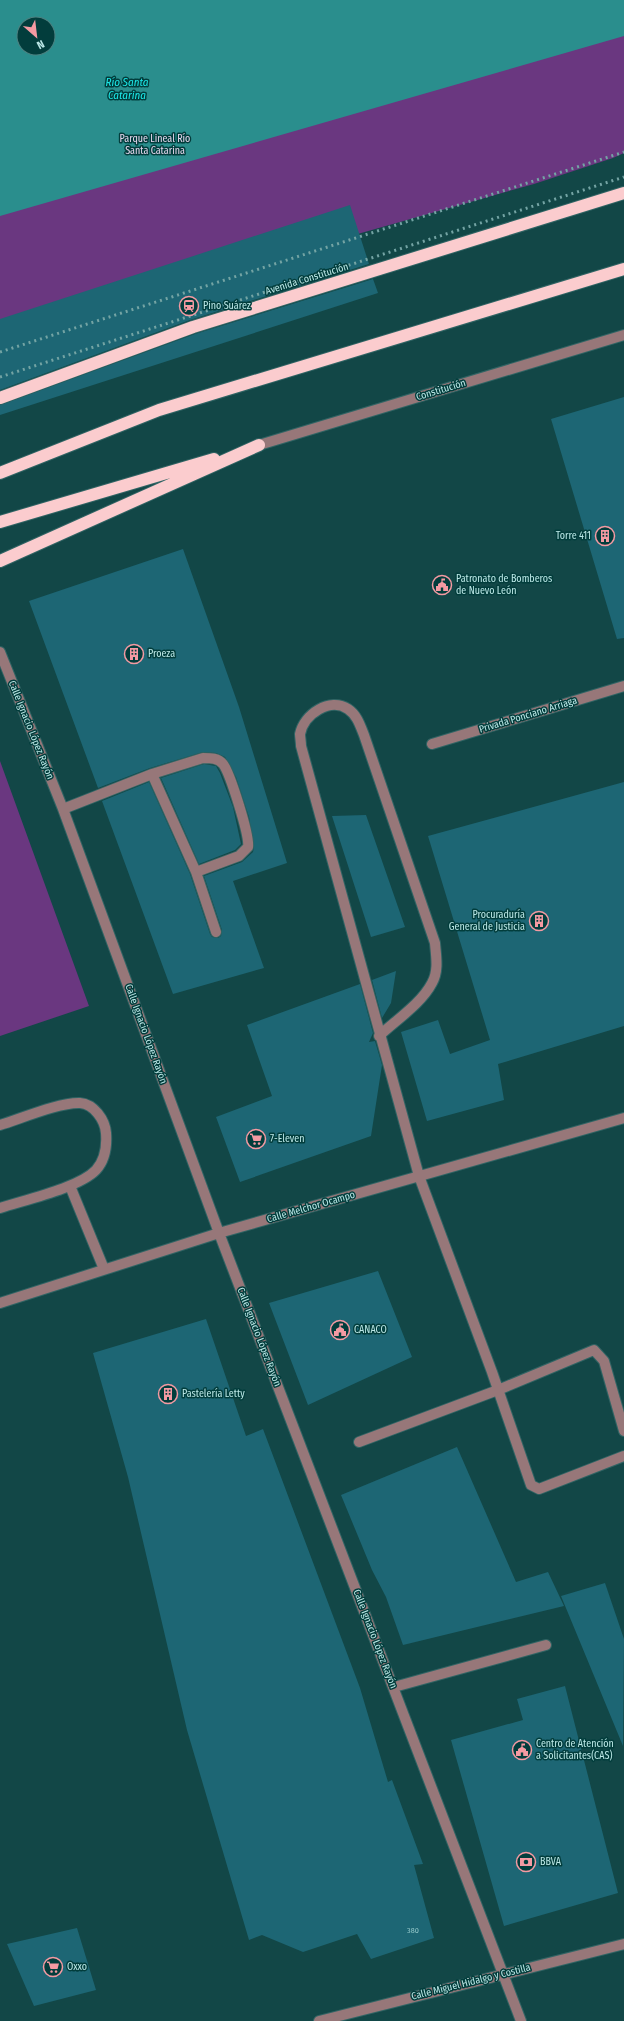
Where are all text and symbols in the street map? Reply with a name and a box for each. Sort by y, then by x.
north arrow [16,16,56,56]
text: N [34,37,46,52]
water label: Río Santa Catarina [106,76,149,102]
park label: Parque Lineal Río Santa Catarina [120,132,190,157]
street label: Avenida Constitución [264,261,350,297]
station icon: Pino Suárez [178,295,200,317]
place label: Pino Suárez [203,300,251,312]
street label: Constitución [415,377,467,403]
building icon: Torre 411 [594,525,616,547]
place label: Torre 411 [556,530,591,542]
place label: Patronato de Bomberos de Nuevo León [456,573,552,597]
public building icon: Patronato de Bomberos de Nuevo León [431,574,453,596]
building icon: Proeza [123,643,145,665]
place label: Proeza [148,648,175,660]
street label: Calle Ignacio López Rayón [6,679,56,781]
street label: Privada Ponciano Arriaga [478,694,579,736]
place label: Procuraduría General de Justicia [449,908,525,933]
building icon: Procuraduría General de Justicia [528,910,550,932]
street label: Calle Ignacio López Rayón [122,983,170,1085]
supermarket icon: 7-Eleven [245,1128,267,1150]
place label: 7-Eleven [270,1133,304,1145]
street label: Calle Melchor Ocampo [265,1189,357,1225]
street label: Calle Ignacio López Rayón [235,1286,283,1388]
public building icon: CANACO [329,1319,351,1341]
place label: CANACO [354,1324,387,1336]
building icon: Pastelería Letty [157,1383,179,1405]
place label: Pastelería Letty [182,1387,245,1400]
street label: Calle Ignacio López Rayón [351,1588,399,1690]
place label: Centro de Atención a Solicitantes(CAS) [536,1738,614,1762]
public building icon: Centro de Atención a Solicitantes(CAS) [511,1739,533,1761]
bank icon: BBVA [515,1851,537,1873]
place label: BBVA [540,1856,562,1868]
house number: 380 [407,1926,419,1935]
supermarket icon: Oxxo [42,1956,64,1978]
place label: Oxxo [67,1961,87,1973]
street label: Calle Miguel Hidalgo y Costilla [410,1961,532,2003]

